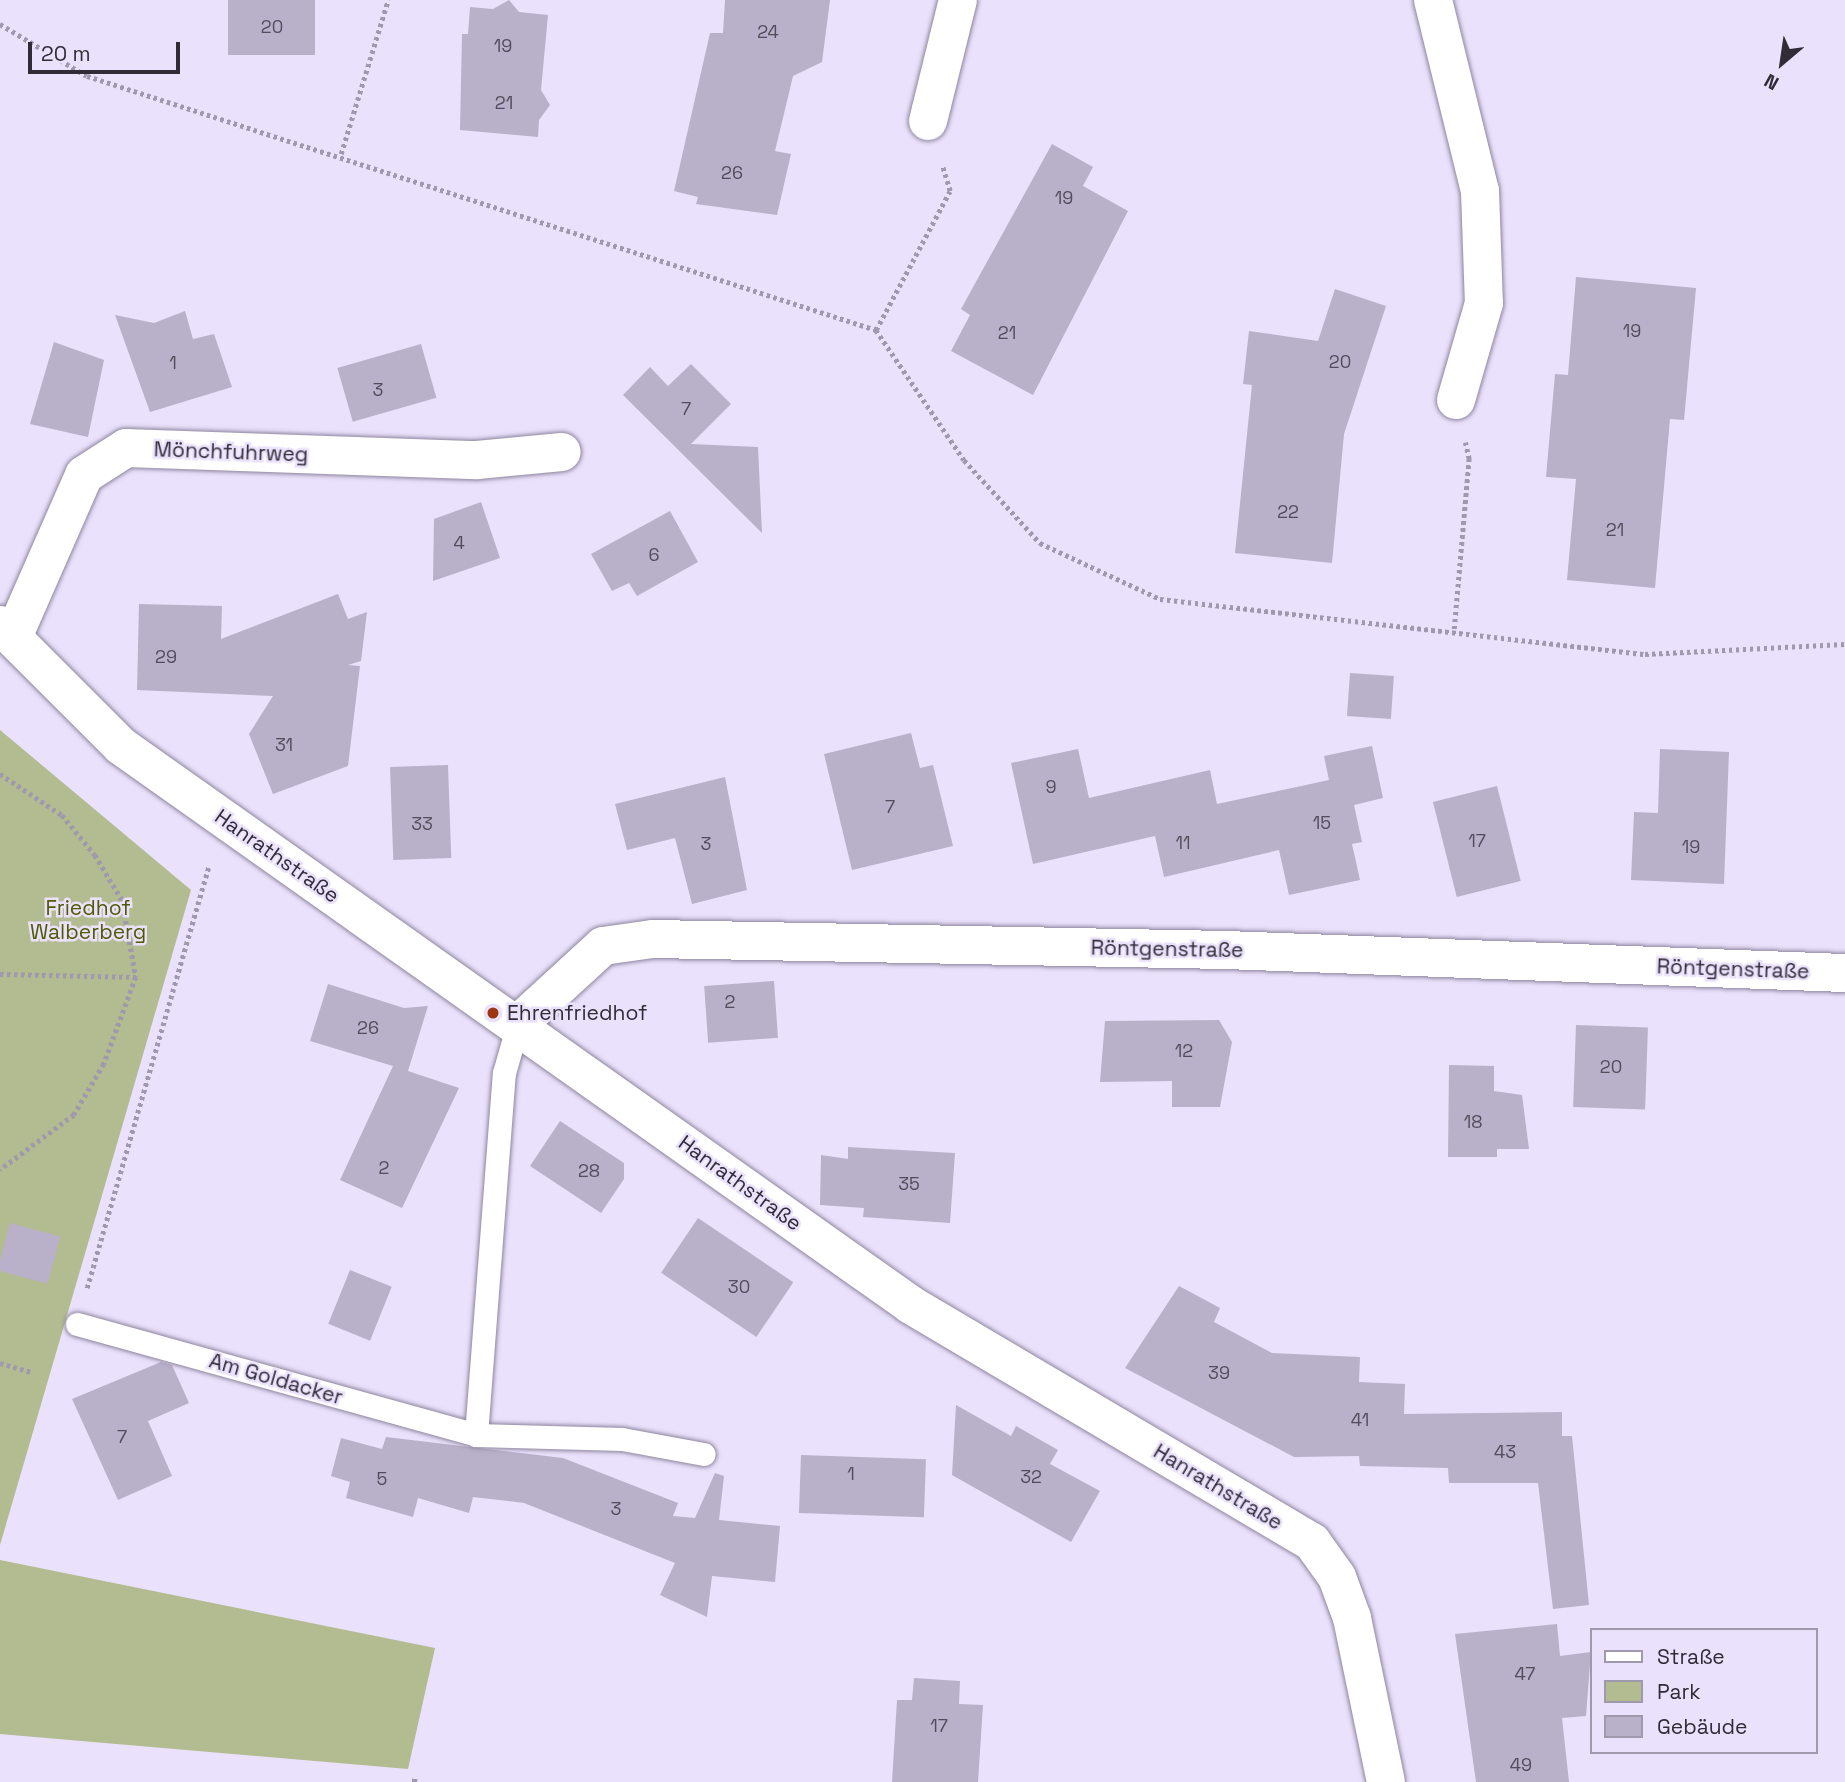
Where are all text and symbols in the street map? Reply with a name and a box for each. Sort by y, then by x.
house number: 20 [261,16,283,38]
house number: 24 [757,21,779,43]
scale bar [32,28,184,72]
north arrow [1747,28,1817,98]
house number: 19 [494,35,512,57]
text: 20 m [41,40,91,67]
text: N [1760,68,1783,96]
house number: 21 [495,92,513,114]
house number: 26 [721,162,743,184]
house number: 19 [1055,187,1073,209]
house number: 19 [1623,320,1641,342]
house number: 21 [998,322,1016,344]
house number: 20 [1329,351,1351,373]
house number: 1 [169,352,177,374]
house number: 3 [373,379,383,401]
house number: 7 [681,398,691,420]
street label: Mönchfuhrweg [153,437,309,467]
house number: 22 [1277,501,1299,523]
house number: 21 [1606,519,1624,541]
house number: 4 [453,532,465,554]
house number: 6 [648,544,660,566]
house number: 29 [155,646,177,668]
house number: 31 [275,734,293,756]
house number: 9 [1045,776,1057,798]
house number: 7 [885,796,895,818]
street label: Hanrathstraße [210,804,344,908]
house number: 15 [1313,812,1331,834]
house number: 33 [411,813,433,835]
house number: 17 [1468,830,1486,852]
house number: 11 [1175,832,1191,854]
house number: 3 [701,833,711,855]
house number: 19 [1682,836,1700,858]
park label: Friedhof Walberberg [30,895,146,945]
street label: Röntgenstraße [1090,935,1244,963]
street label: Röntgenstraße [1656,954,1810,984]
house number: 2 [725,991,735,1013]
place label: Ehrenfriedhof [507,1000,647,1026]
marker: Ehrenfriedhof [485,1005,501,1021]
house number: 26 [357,1017,379,1039]
house number: 12 [1175,1040,1193,1062]
house number: 20 [1600,1056,1622,1078]
house number: 18 [1464,1111,1482,1133]
street label: Hanrathstraße [674,1130,806,1236]
house number: 2 [379,1157,389,1179]
house number: 28 [578,1160,600,1182]
house number: 35 [898,1173,920,1195]
house number: 30 [728,1276,750,1298]
street label: Am Goldacker [206,1348,346,1410]
house number: 39 [1208,1362,1230,1384]
house number: 41 [1351,1409,1369,1431]
house number: 7 [117,1426,127,1448]
street label: Hanrathstraße [1149,1439,1287,1535]
house number: 43 [1494,1441,1516,1463]
house number: 1 [847,1463,855,1485]
house number: 32 [1020,1466,1042,1488]
house number: 5 [377,1468,387,1490]
house number: 3 [611,1498,621,1520]
legend [1590,1628,1817,1754]
text: Straße [1657,1643,1725,1670]
house number: 47 [1515,1663,1535,1685]
text: Park [1657,1678,1701,1705]
text: Gebäude [1657,1713,1747,1740]
house number: 17 [930,1715,948,1737]
house number: 49 [1510,1754,1532,1776]

